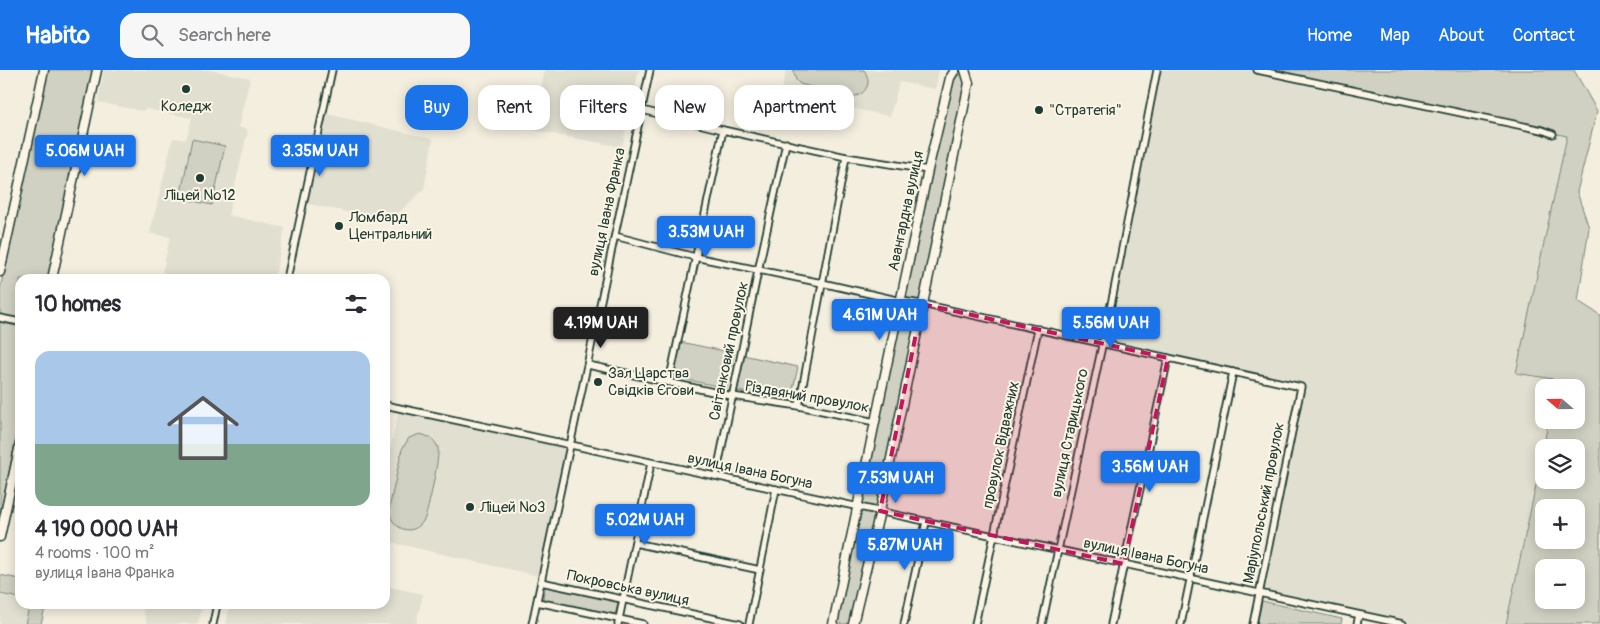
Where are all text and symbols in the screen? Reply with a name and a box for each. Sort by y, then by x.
search box [120,13,470,58]
text: Habito [25,21,90,50]
icon: search [138,21,166,49]
text: Search here [178,23,271,47]
text: Home [1307,24,1352,47]
text: Map [1380,24,1410,47]
text: About [1438,24,1484,47]
text: Contact [1512,24,1575,47]
marker: Коледж [180,83,192,95]
chip: Buy [405,85,468,130]
chip: Rent [478,85,550,130]
chip: Filters [560,85,645,130]
chip: New [655,85,724,130]
chip: Apartment [734,85,854,130]
place label: Коледж [161,97,212,116]
place label: "Стратегія" [1049,101,1122,120]
marker: "Стратегія" [1033,104,1045,116]
pin: 5.06M UAH [28,134,142,177]
pin: 3.35M UAH [263,134,377,177]
text: 5.06M UAH [46,141,124,161]
text: 3.35M UAH [282,141,358,161]
street label: вулиця Івана Франка [584,146,630,278]
street label: Авангардна вулиця [884,149,928,273]
marker: Ліцей №12 [194,172,206,184]
place label: Ліцей №12 [163,186,236,205]
place label: Ломбард Центральний [348,208,432,244]
pin: 3.53M UAH [649,216,763,258]
marker: Ломбард Центральний [333,220,345,232]
text: 3.53M UAH [668,222,744,242]
street label: Світанковий провулок [705,279,753,422]
icon: filters [342,290,370,318]
text: 10 homes [35,291,121,318]
pin: 4.61M UAH [823,298,937,341]
text: 4.61M UAH [843,305,917,325]
pin: 4.19M UAH [544,306,658,349]
pin: 5.56M UAH [1054,306,1168,349]
text: 4.19M UAH [564,313,638,333]
text: 5.56M UAH [1073,313,1149,333]
place label: Зал Царства Свідків Єгови [608,364,694,400]
street label: вулиця Старицького [1047,367,1093,499]
marker: Зал Царства Свідків Єгови [592,376,604,388]
street label: Різдвяний провулок [743,377,871,417]
north arrow [1535,379,1585,429]
map controls [1535,379,1585,609]
street label: провулок Відважних [978,380,1024,510]
icon: home [158,383,248,473]
street label: Маріупольський провулок [1239,420,1289,585]
button: layers [1535,439,1585,489]
street label: вулиця Івана Богуна [686,448,814,494]
pin: 3.56M UAH [1093,450,1207,493]
text: 3.56M UAH [1112,457,1188,477]
pin: 7.53M UAH [839,462,953,504]
text: 7.53M UAH [858,468,934,488]
place label: Ліцей №3 [479,498,546,517]
button: + [1535,499,1585,549]
marker: Ліцей №3 [464,501,476,513]
pin: 5.02M UAH [588,504,702,546]
text: 5.02M UAH [606,510,684,530]
text: 4 190 000 UAH [35,516,178,543]
pin: 5.87M UAH [848,528,962,571]
street label: вулиця Івана Богуна [1082,533,1210,579]
text: 5.87M UAH [868,535,942,555]
text: 4 rooms · 100 m² [35,543,154,563]
button: − [1535,559,1585,609]
text: вулиця Івана Франка [35,563,174,583]
street label: Покровська вулиця [565,566,691,610]

